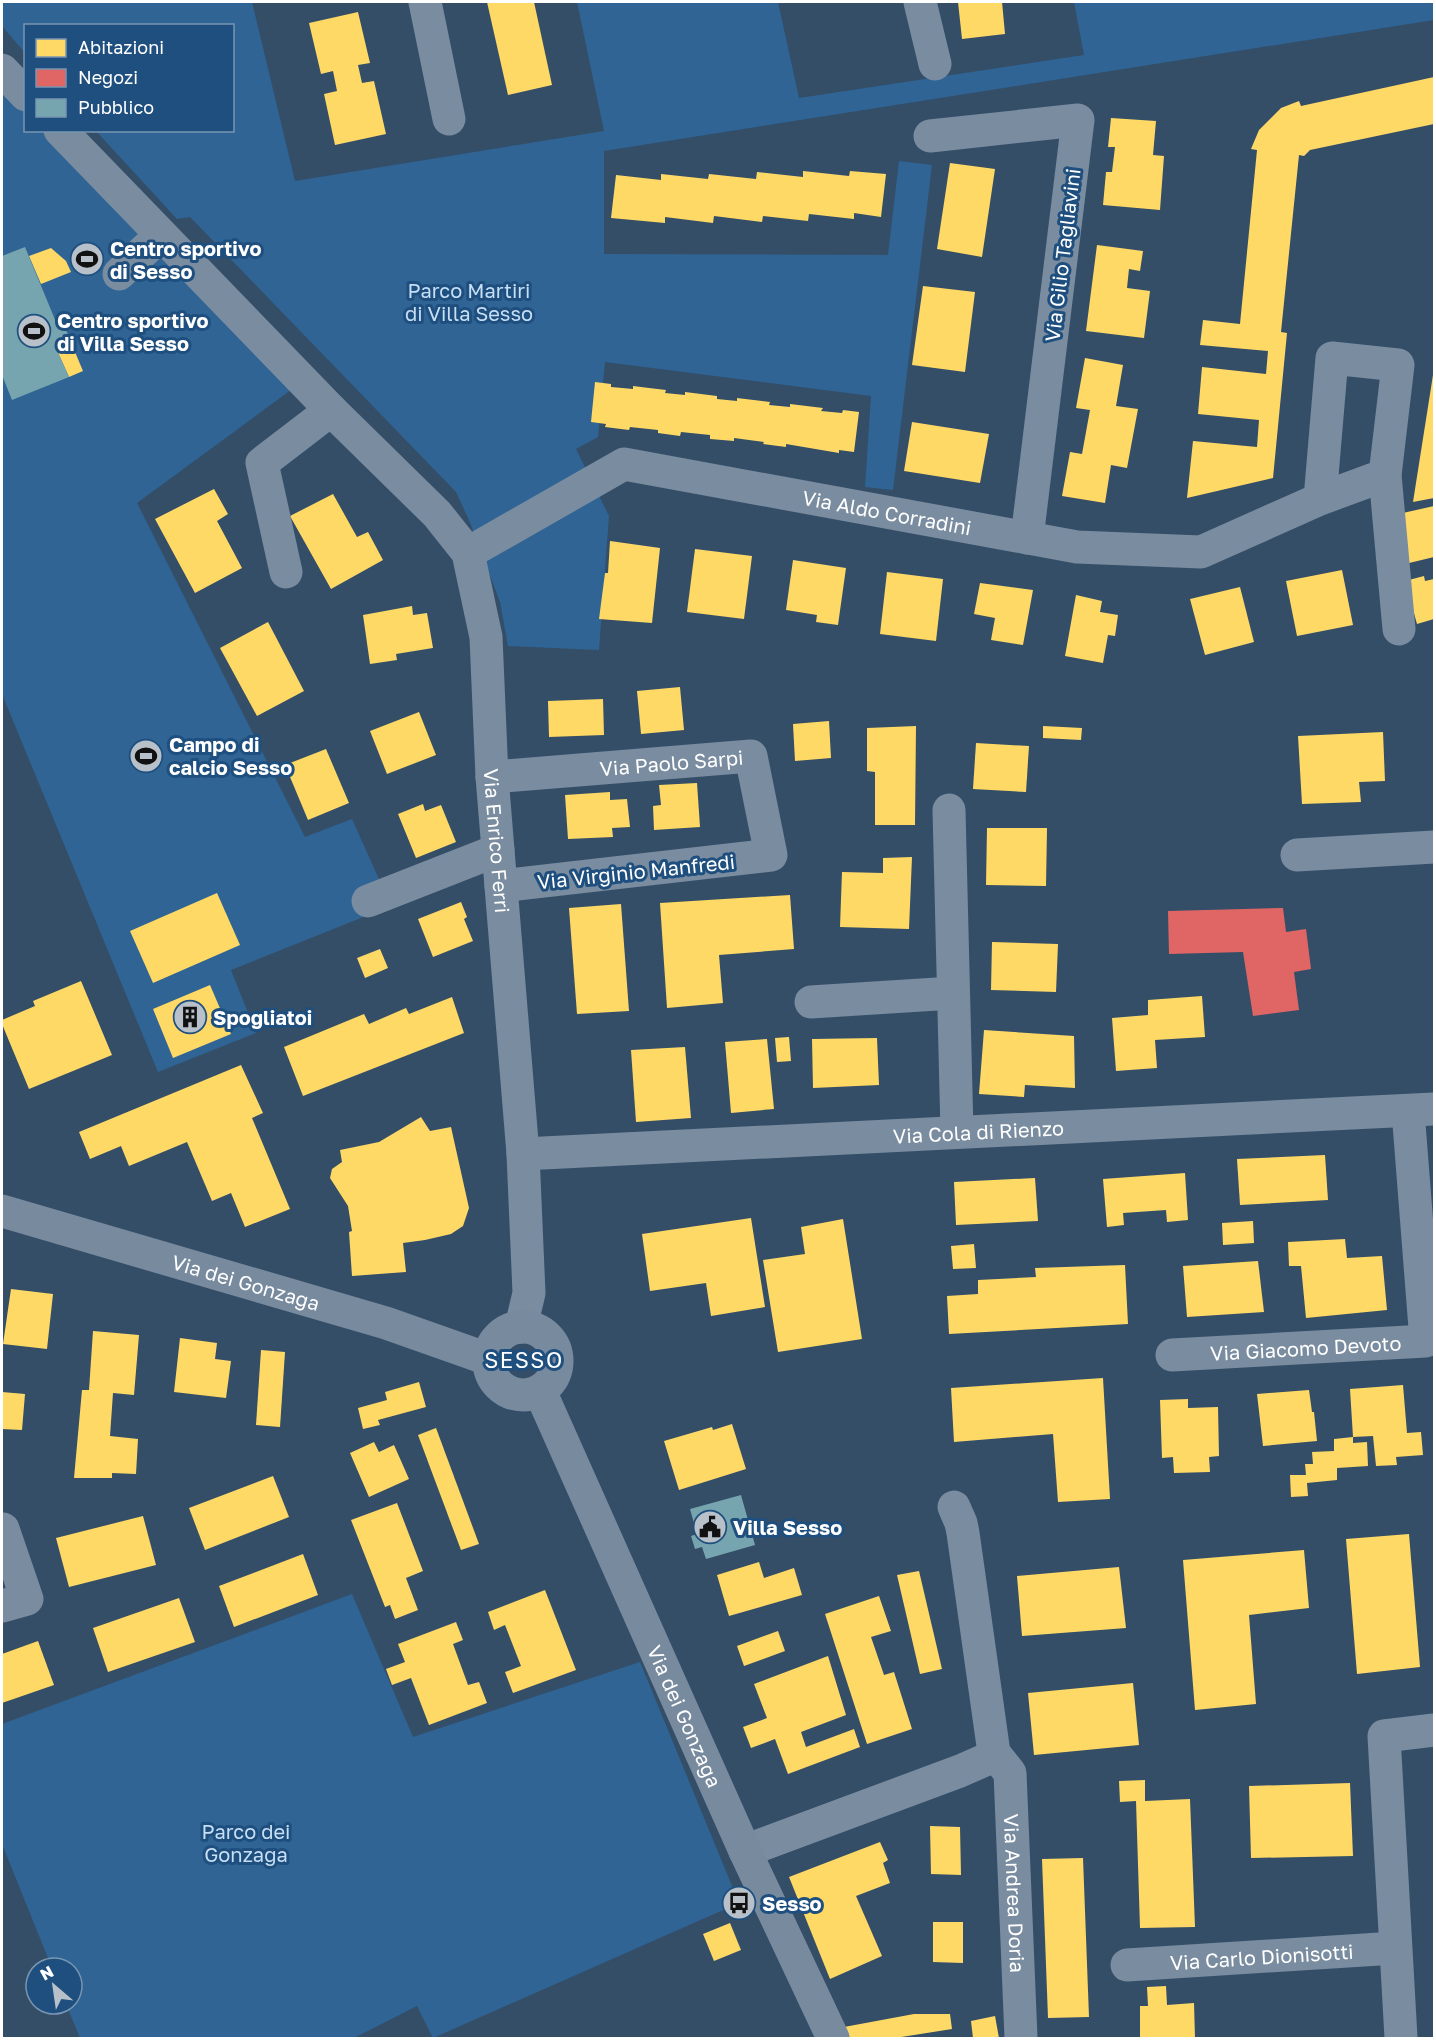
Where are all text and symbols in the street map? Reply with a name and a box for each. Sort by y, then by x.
legend [24,24,234,132]
text: Abitazioni [78,36,164,58]
text: Negozi [78,66,138,88]
text: Pubblico [78,96,154,118]
street label: Via Gilio Tagliavini [1039,167,1085,343]
place label: Centro sportivo di Sesso [110,236,261,283]
sports icon: Centro sportivo di Sesso [69,241,105,277]
park label: Parco Martiri di Villa Sesso [405,278,533,325]
place label: Centro sportivo di Villa Sesso [57,308,208,355]
sports icon: Centro sportivo di Villa Sesso [16,313,52,349]
street label: Via Aldo Corradini [801,485,973,539]
place label: Campo di calcio Sesso [169,732,292,779]
sports icon: Campo di calcio Sesso [128,738,164,774]
street label: Via Paolo Sarpi [599,745,744,780]
street label: Via Enrico Ferri [480,768,515,914]
street label: Via Virginio Manfredi [536,849,736,893]
building icon: Spogliatoi [172,999,208,1035]
place label: Spogliatoi [213,1005,312,1029]
street label: Via Cola di Rienzo [892,1115,1065,1148]
street label: Via dei Gonzaga [169,1249,323,1315]
street label: Via Giacomo Devoto [1210,1330,1402,1365]
district label: SESSO [484,1346,564,1373]
public building icon: Villa Sesso [692,1509,728,1545]
place label: Villa Sesso [733,1515,842,1539]
street label: Via dei Gonzaga [643,1641,727,1791]
street label: Via Andrea Doria [1000,1813,1030,1973]
park label: Parco dei Gonzaga [202,1819,290,1866]
bus stop icon: Sesso [721,1885,757,1921]
place label: Sesso [762,1891,822,1915]
street label: Via Carlo Dionisotti [1169,1939,1354,1974]
north arrow [24,1956,84,2016]
text: N [37,1961,57,1985]

